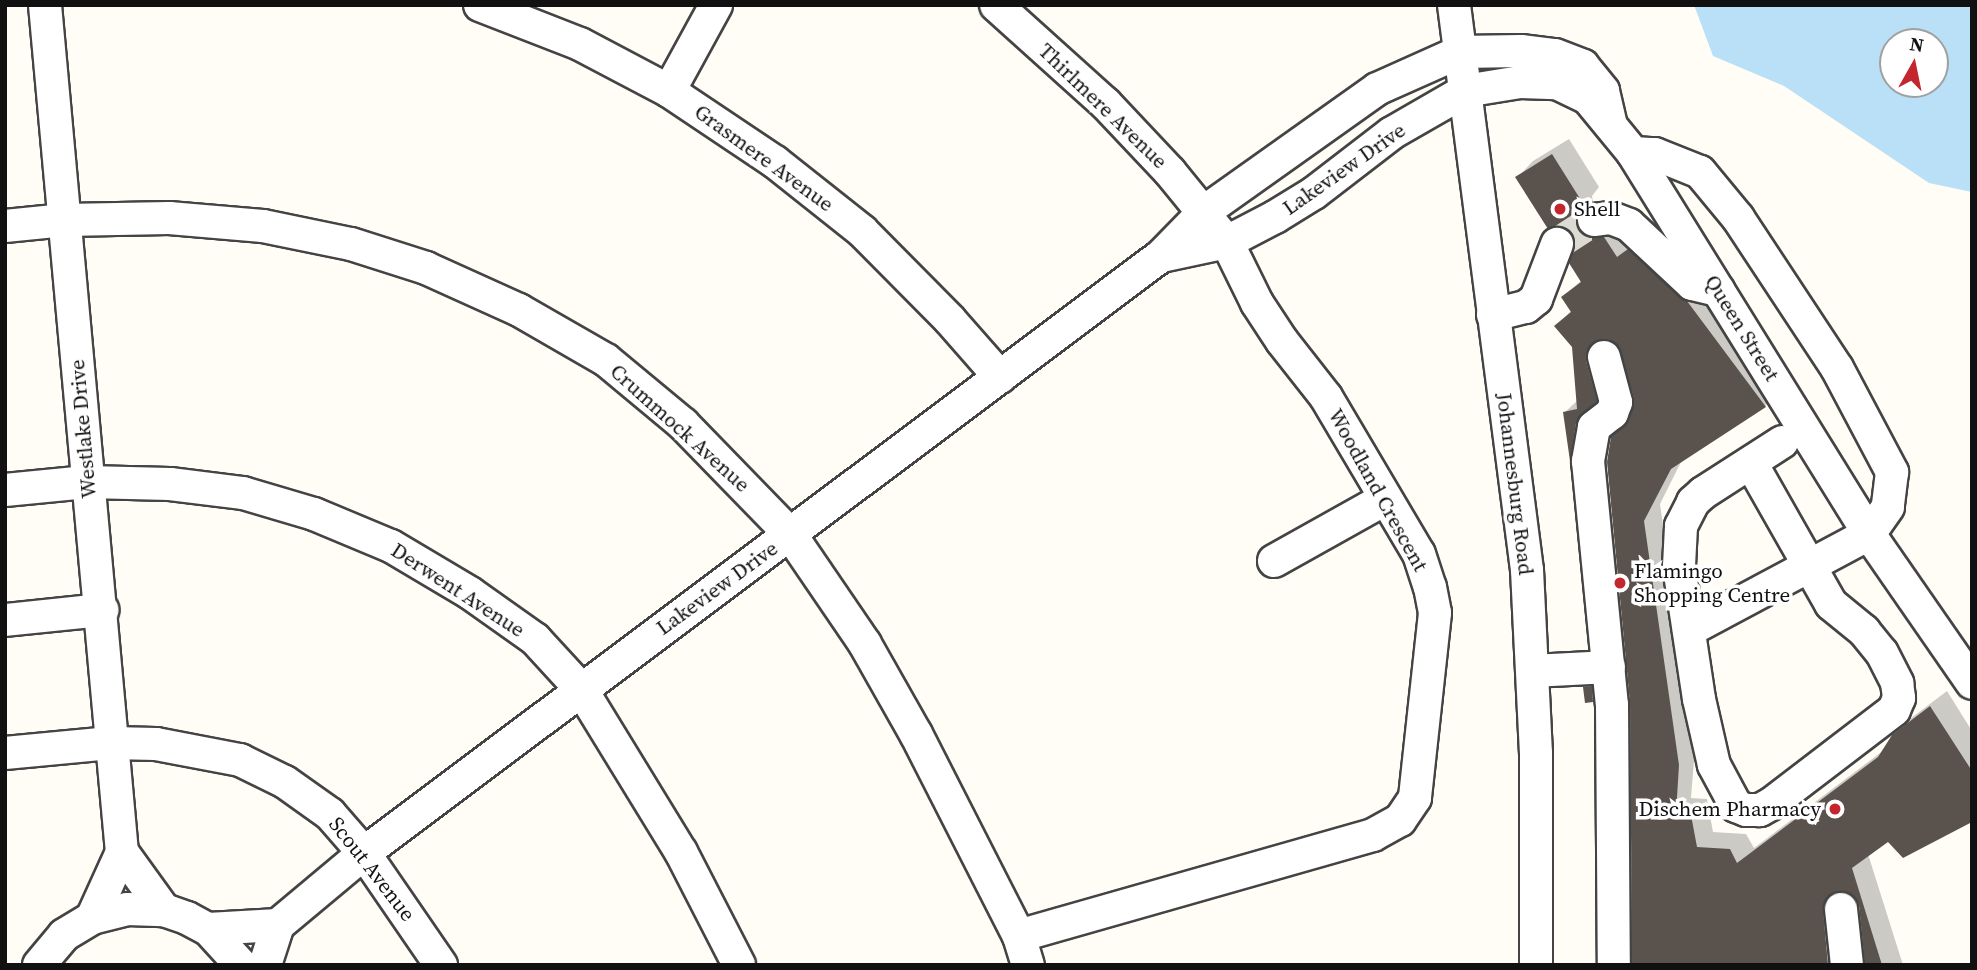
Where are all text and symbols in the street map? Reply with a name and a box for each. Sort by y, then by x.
north arrow [1879,28,1949,98]
text: N [1908,30,1926,58]
street label: Thirlmere Avenue [1033,38,1173,174]
street label: Grasmere Avenue [690,99,838,217]
street label: Lakeview Drive [1278,117,1410,221]
place label: Shell [1574,196,1620,222]
marker: Shell [1552,201,1568,217]
street label: Queen Street [1699,270,1785,386]
street label: Westlake Drive [64,358,102,500]
street label: Crummock Avenue [605,359,755,497]
street label: Johannesburg Road [1491,392,1539,576]
street label: Woodland Crescent [1323,404,1433,576]
street label: Lakeview Drive [651,536,783,640]
street label: Derwent Avenue [386,537,530,643]
place label: Flamingo Shopping Centre [1634,558,1790,608]
marker: Flamingo Shopping Centre [1612,575,1628,591]
place label: Dischem Pharmacy [1638,796,1821,822]
marker: Dischem Pharmacy [1827,801,1843,817]
street label: Scout Avenue [324,812,420,926]

